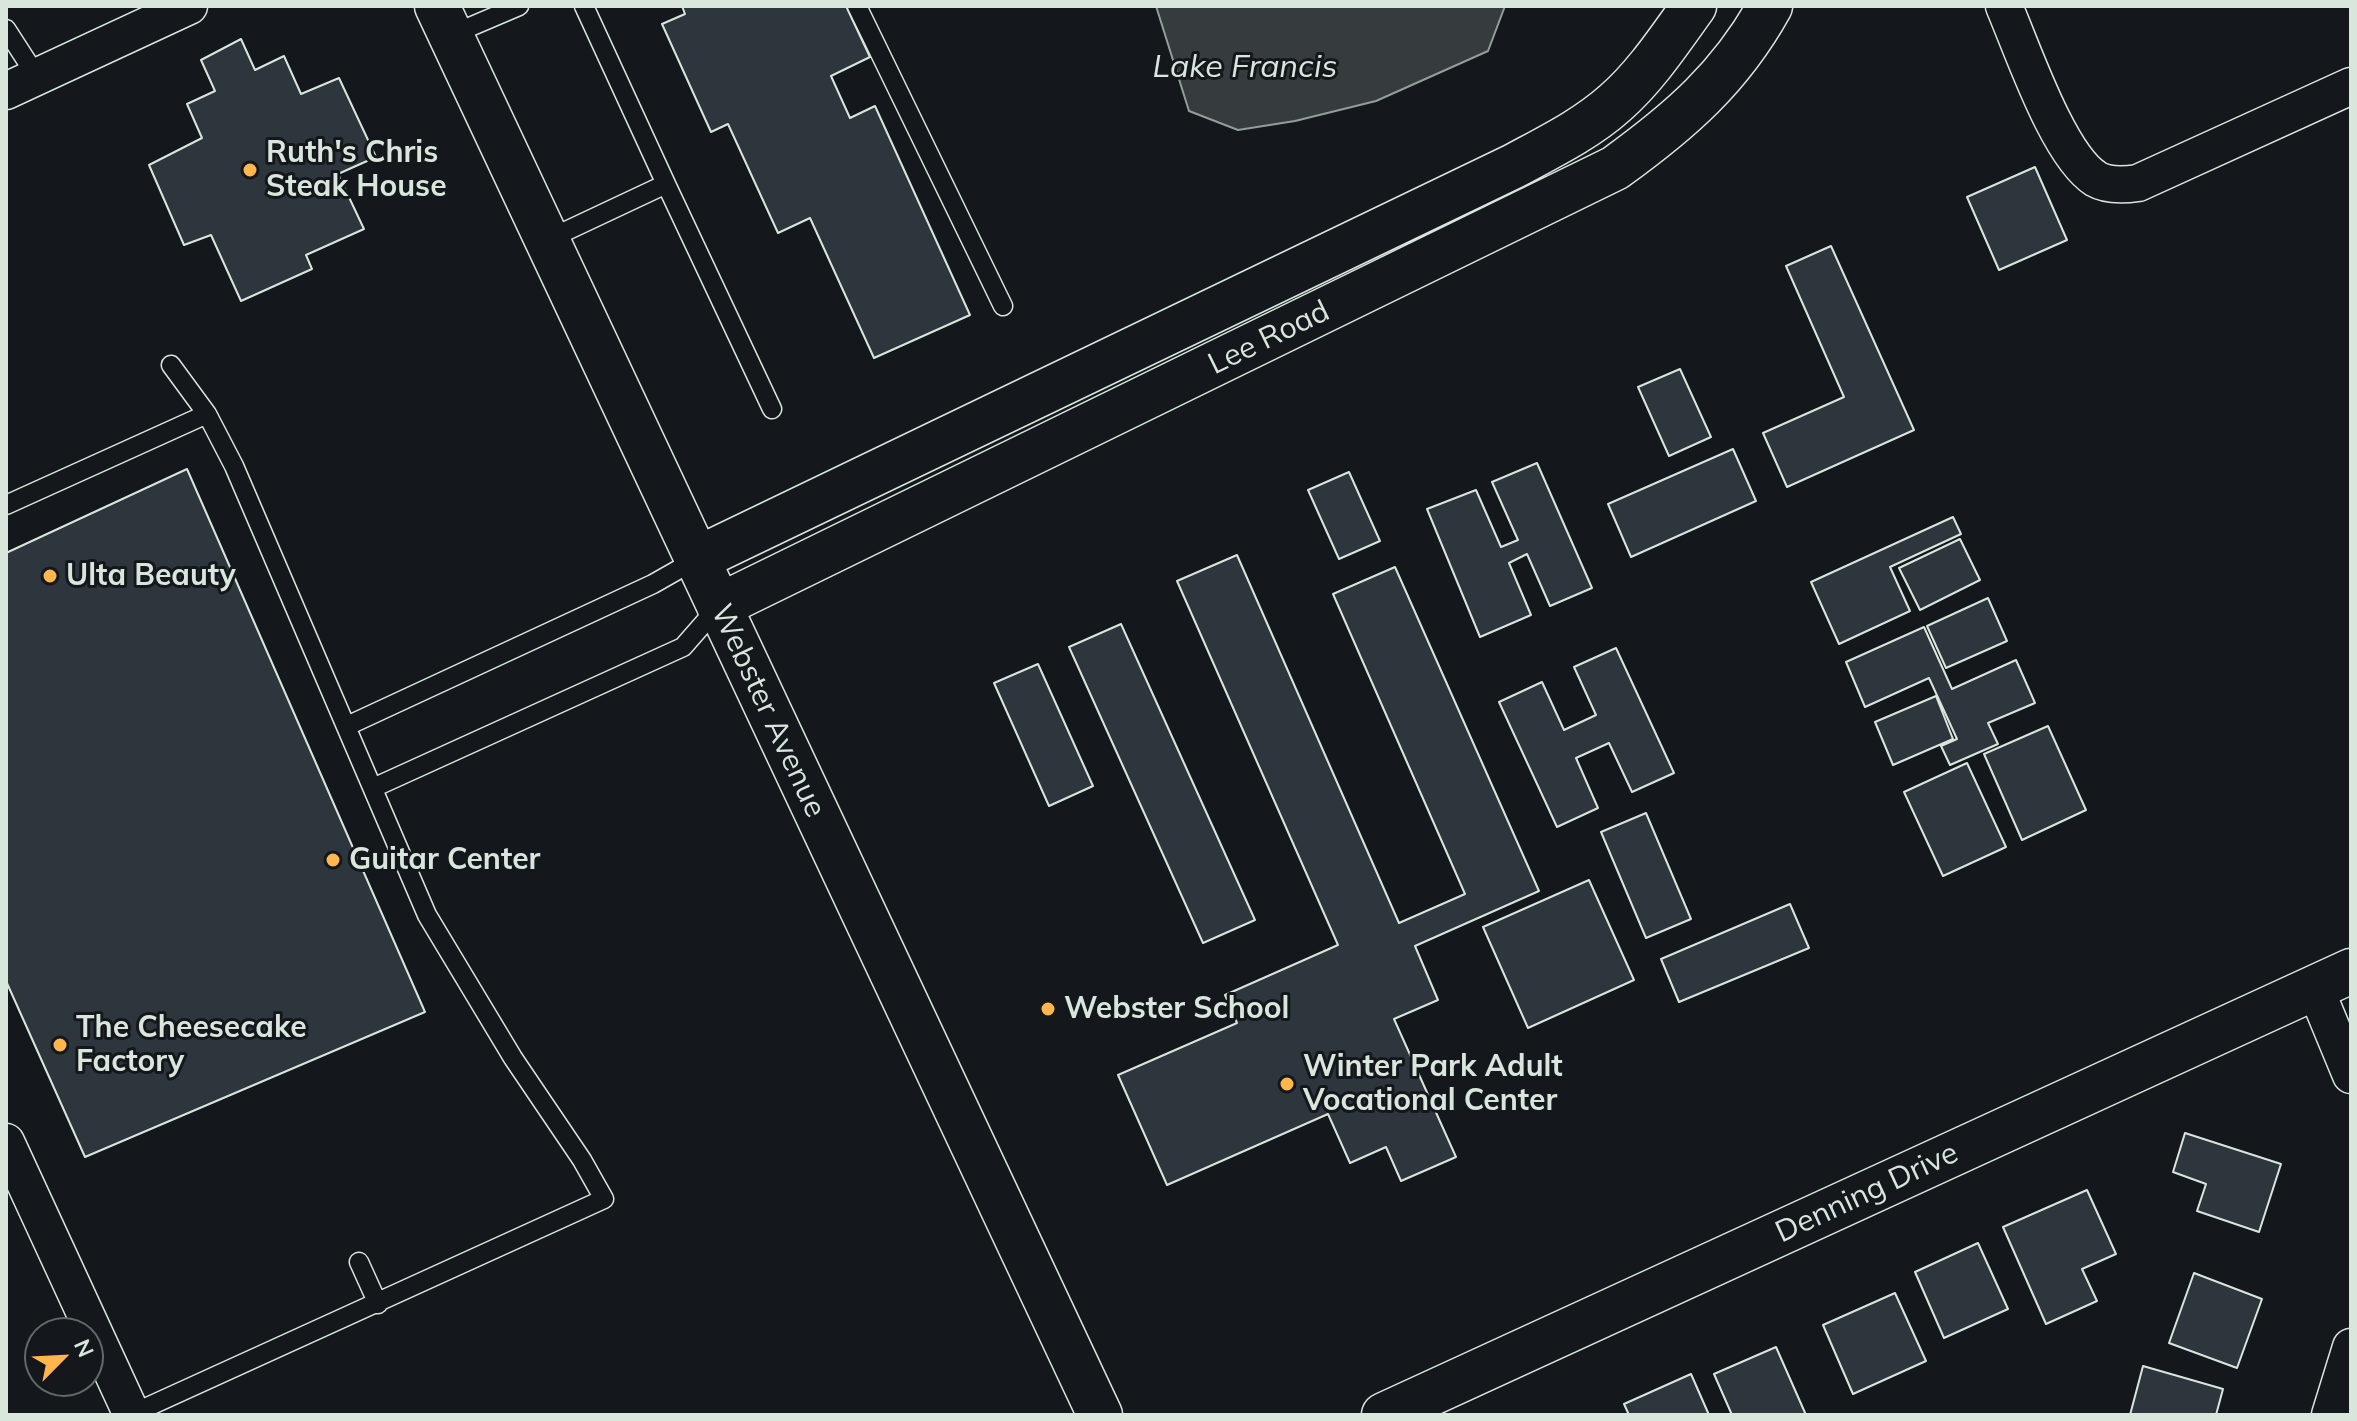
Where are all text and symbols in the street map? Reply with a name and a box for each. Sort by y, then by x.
water label: Lake Francis [1153,48,1337,86]
place label: Ruth's Chris Steak House [266,135,447,206]
marker: Ruth's Chris Steak House [241,161,259,179]
street label: Lee Road [1203,293,1335,383]
place label: Ulta Beauty [66,558,236,594]
marker: Ulta Beauty [41,567,59,585]
street label: Webster Avenue [703,599,833,823]
place label: Guitar Center [349,842,540,878]
marker: Guitar Center [324,851,342,869]
place label: Webster School [1064,991,1289,1027]
marker: Webster School [1039,1000,1057,1018]
place label: The Cheesecake Factory [76,1010,307,1080]
marker: The Cheesecake Factory [51,1036,69,1054]
place label: Winter Park Adult Vocational Center [1303,1049,1563,1120]
marker: Winter Park Adult Vocational Center [1278,1075,1296,1093]
street label: Denning Drive [1770,1135,1964,1251]
north arrow [24,1317,104,1397]
text: N [68,1335,100,1361]

